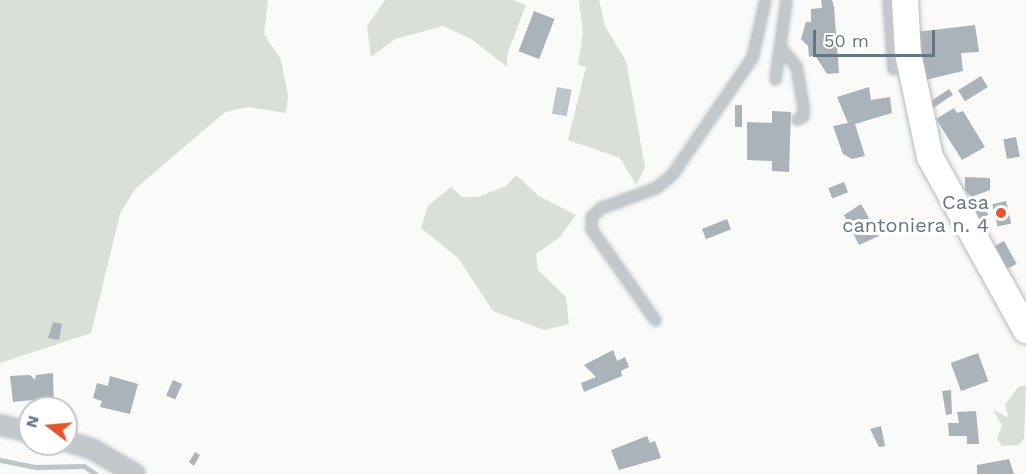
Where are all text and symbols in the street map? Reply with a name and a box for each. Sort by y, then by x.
scale bar [816,18,938,56]
text: 50 m [824,30,869,51]
place label: Casa cantoniera n. 4 [842,190,989,237]
marker: Casa cantoniera n. 4 [994,206,1008,220]
north arrow [18,396,78,456]
text: N [21,413,43,430]

